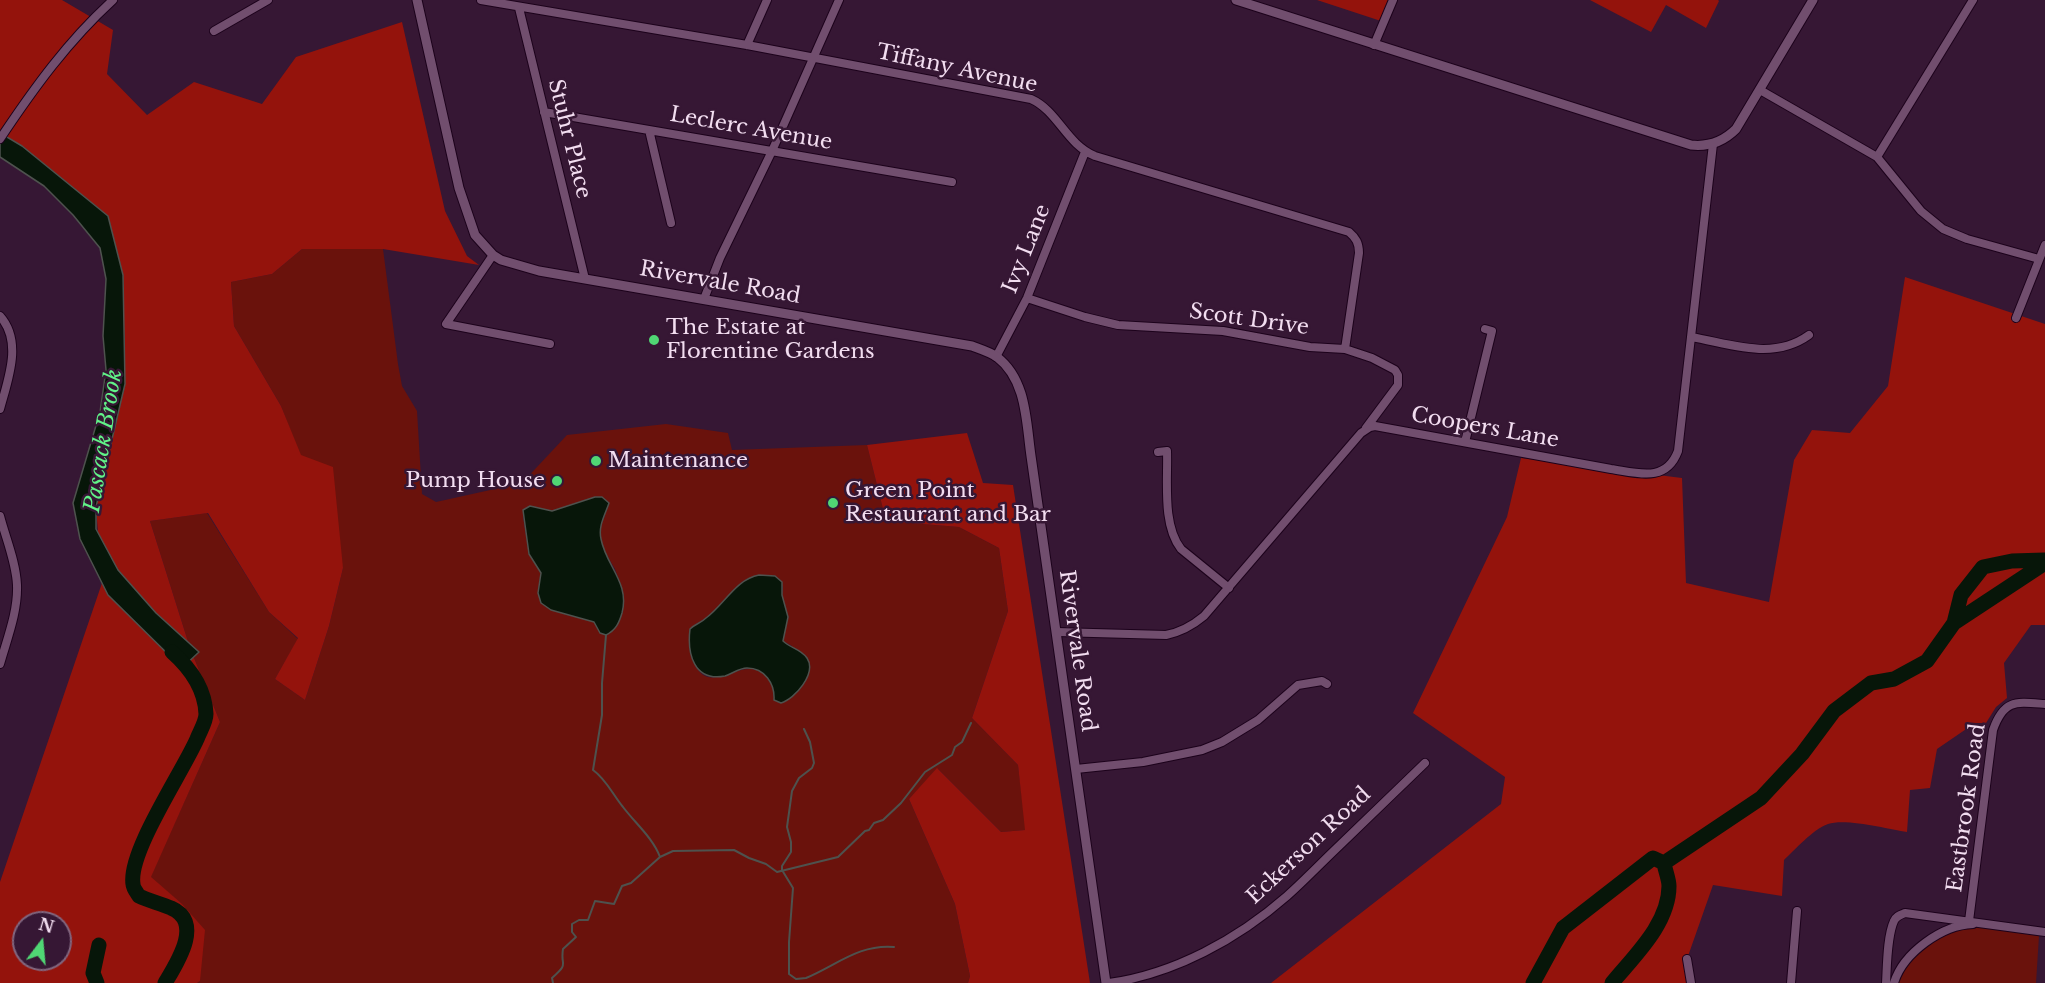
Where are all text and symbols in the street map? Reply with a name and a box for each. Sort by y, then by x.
street label: Tiffany Avenue [874,40,1040,98]
street label: Stuhr Place [542,77,596,201]
street label: Leclerc Avenue [668,102,834,156]
street label: Ivy Lane [998,201,1056,297]
street label: Rivervale Road [638,256,802,310]
street label: Scott Drive [1188,299,1310,341]
place label: The Estate at Florentine Gardens [666,315,874,365]
marker: The Estate at Florentine Gardens [647,333,661,347]
water label: Pascack Brook [80,368,128,514]
street label: Coopers Lane [1409,403,1561,453]
place label: Maintenance [608,448,748,474]
marker: Maintenance [589,454,603,468]
place label: Pump House [405,468,545,494]
marker: Pump House [550,474,564,488]
place label: Green Point Restaurant and Bar [845,478,1051,528]
marker: Green Point Restaurant and Bar [826,496,840,510]
street label: Rivervale Road [1053,569,1101,733]
street label: Eastbrook Road [1943,722,1991,894]
street label: Eckerson Road [1242,782,1376,910]
north arrow [12,911,72,971]
text: N [36,914,56,937]

